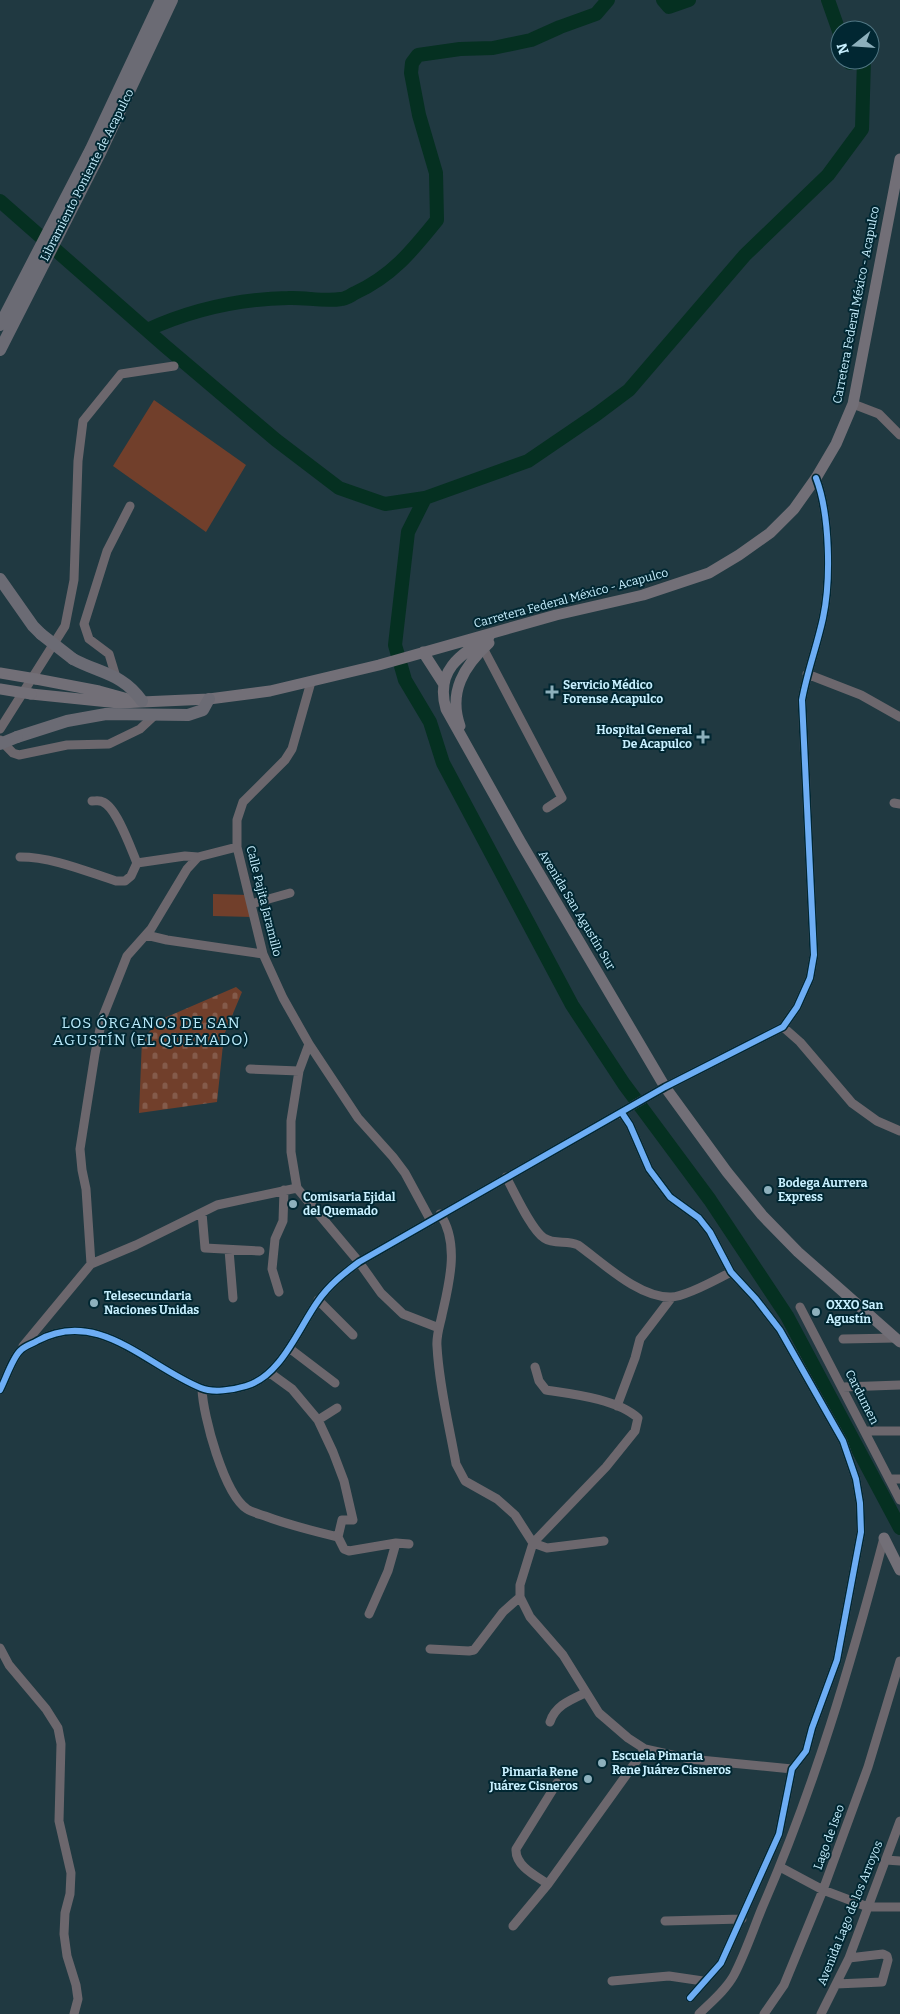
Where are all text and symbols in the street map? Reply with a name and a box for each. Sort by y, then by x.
north arrow [830,20,880,70]
text: N [833,41,853,56]
street label: Libramiento Poniente de Acapulco [37,87,137,263]
street label: Carretera Federal México - Acapulco [830,205,882,405]
street label: Carretera Federal México - Acapulco [472,565,670,631]
place label: Servicio Médico Forense Acapulco [563,678,663,706]
marker: Servicio Médico Forense Acapulco [545,685,559,699]
place label: Hospital General De Acapulco [596,723,692,751]
marker: Hospital General De Acapulco [696,730,710,744]
street label: Calle Pajita Jaramillo [243,844,285,958]
street label: Avenida San Agustín Sur [536,848,619,973]
district label: LOS ÓRGANOS DE SAN AGUSTÍN (EL QUEMADO) [53,1014,249,1049]
place label: Bodega Aurrera Express [778,1176,868,1204]
marker: Bodega Aurrera Express [762,1184,774,1196]
place label: Comisaria Ejidal del Quemado [303,1190,396,1218]
marker: Comisaria Ejidal del Quemado [287,1198,299,1210]
place label: Telesecundaria Naciones Unidas [104,1289,199,1317]
marker: Telesecundaria Naciones Unidas [88,1297,100,1309]
place label: OXXO San Agustín [826,1298,883,1326]
marker: OXXO San Agustín [810,1306,822,1318]
street label: Cardumen [842,1367,882,1427]
place label: Escuela Pimaria Rene Juárez Cisneros [612,1749,731,1777]
marker: Escuela Pimaria Rene Juárez Cisneros [596,1757,608,1769]
place label: Pimaria Rene Juárez Cisneros [489,1765,578,1793]
marker: Pimaria Rene Juárez Cisneros [582,1773,594,1785]
street label: Lago de Iseo [811,1802,847,1871]
street label: Avenida Lago de los Arroyos [814,1838,886,1987]

